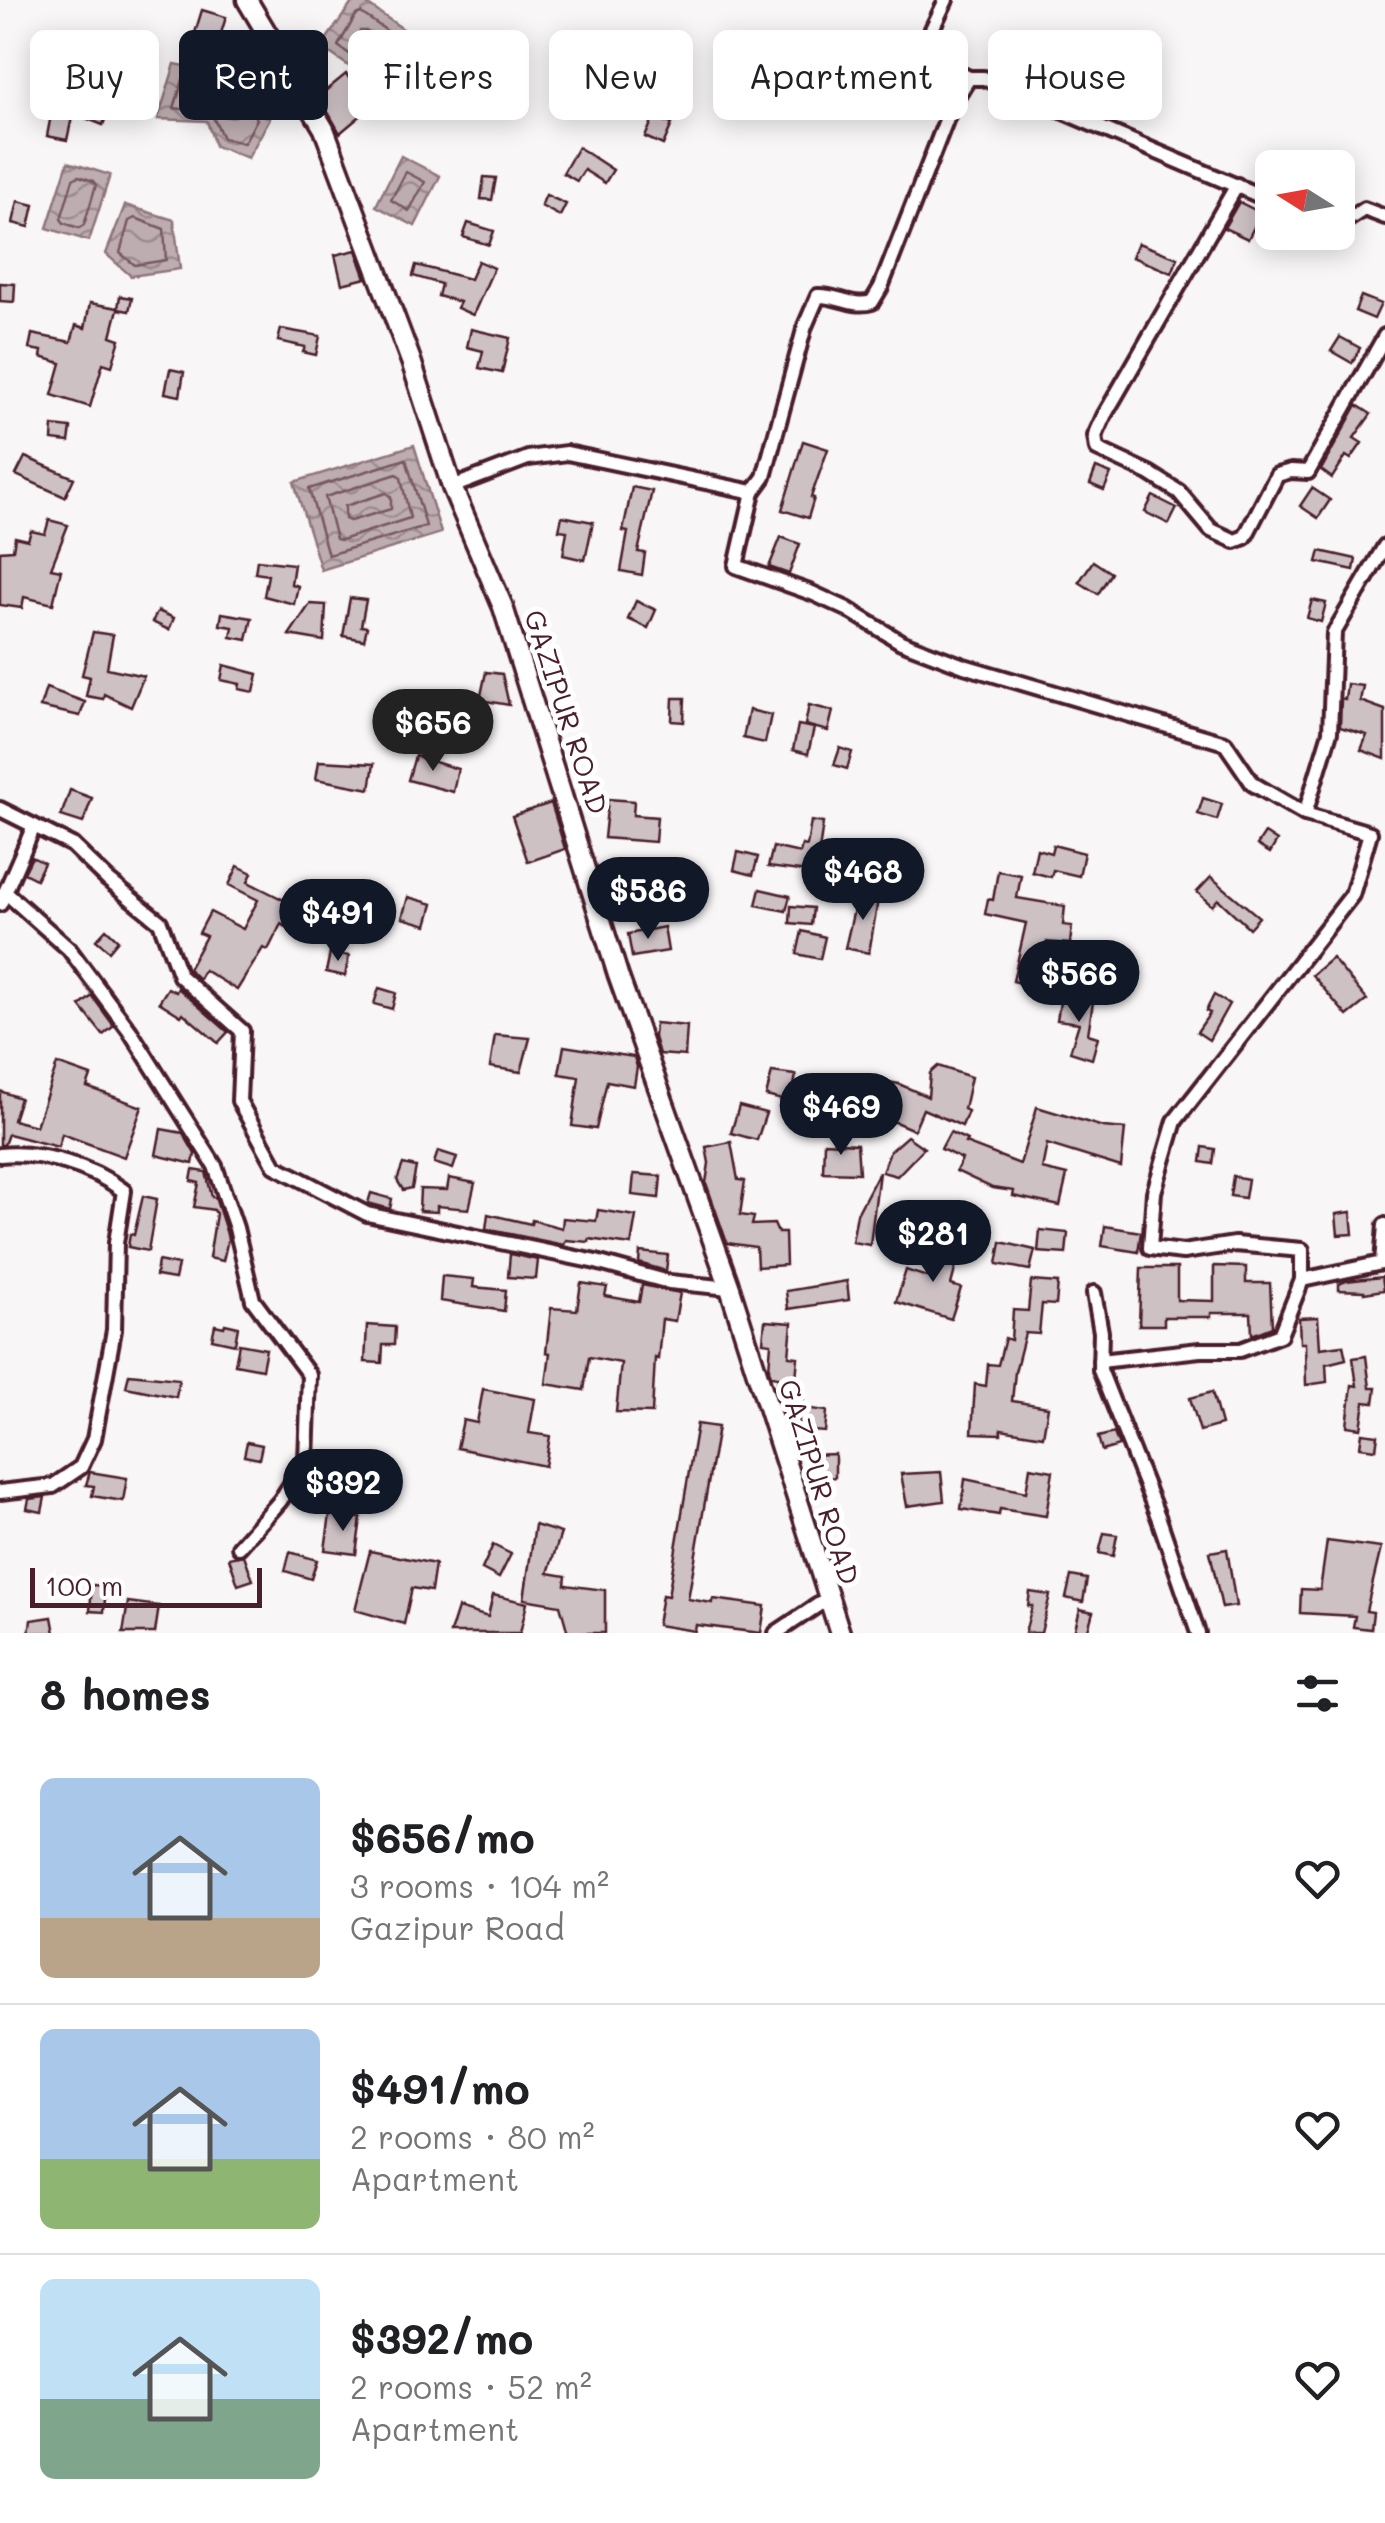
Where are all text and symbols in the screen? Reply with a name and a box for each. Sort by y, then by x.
chip: Buy [30,30,159,120]
chip: Rent [179,30,328,120]
chip: Filters [348,30,529,120]
chip: New [549,30,693,120]
chip: Apartment [713,30,968,120]
chip: House [988,30,1162,120]
north arrow [1255,150,1355,250]
map controls [1255,150,1355,250]
street label: GAZIPUR ROAD [517,605,617,818]
pin: $656 [374,689,492,774]
text: $656 [394,700,472,742]
pin: $468 [804,838,922,923]
text: $468 [823,849,903,891]
pin: $586 [589,857,707,942]
text: $586 [609,868,687,910]
pin: $491 [279,879,397,964]
text: $491 [301,890,375,932]
pin: $566 [1020,940,1138,1025]
text: $566 [1040,951,1118,993]
pin: $469 [782,1073,900,1158]
text: $469 [802,1084,880,1126]
pin: $281 [874,1200,992,1285]
text: $281 [897,1211,969,1253]
street label: GAZIPUR ROAD [772,1375,868,1589]
pin: $392 [284,1449,402,1534]
text: $392 [305,1460,381,1502]
scale bar [30,1563,262,1608]
text: 100 m [45,1567,123,1603]
text: 8 homes [40,1666,211,1721]
icon: filters [1290,1666,1345,1721]
text: $656/mo [350,1809,535,1864]
icon: home [120,1818,240,1938]
icon: heart [1290,1851,1345,1906]
text: 3 rooms · 104 m² [350,1864,609,1906]
text: Gazipur Road [350,1906,565,1948]
text: $491/mo [350,2060,530,2115]
icon: home [120,2069,240,2189]
icon: heart [1290,2102,1345,2157]
text: 2 rooms · 80 m² [350,2115,595,2157]
text: Apartment [350,2157,519,2199]
text: $392/mo [350,2310,533,2365]
icon: home [120,2319,240,2439]
icon: heart [1290,2352,1345,2407]
text: 2 rooms · 52 m² [350,2365,592,2407]
text: Apartment [350,2407,519,2449]

